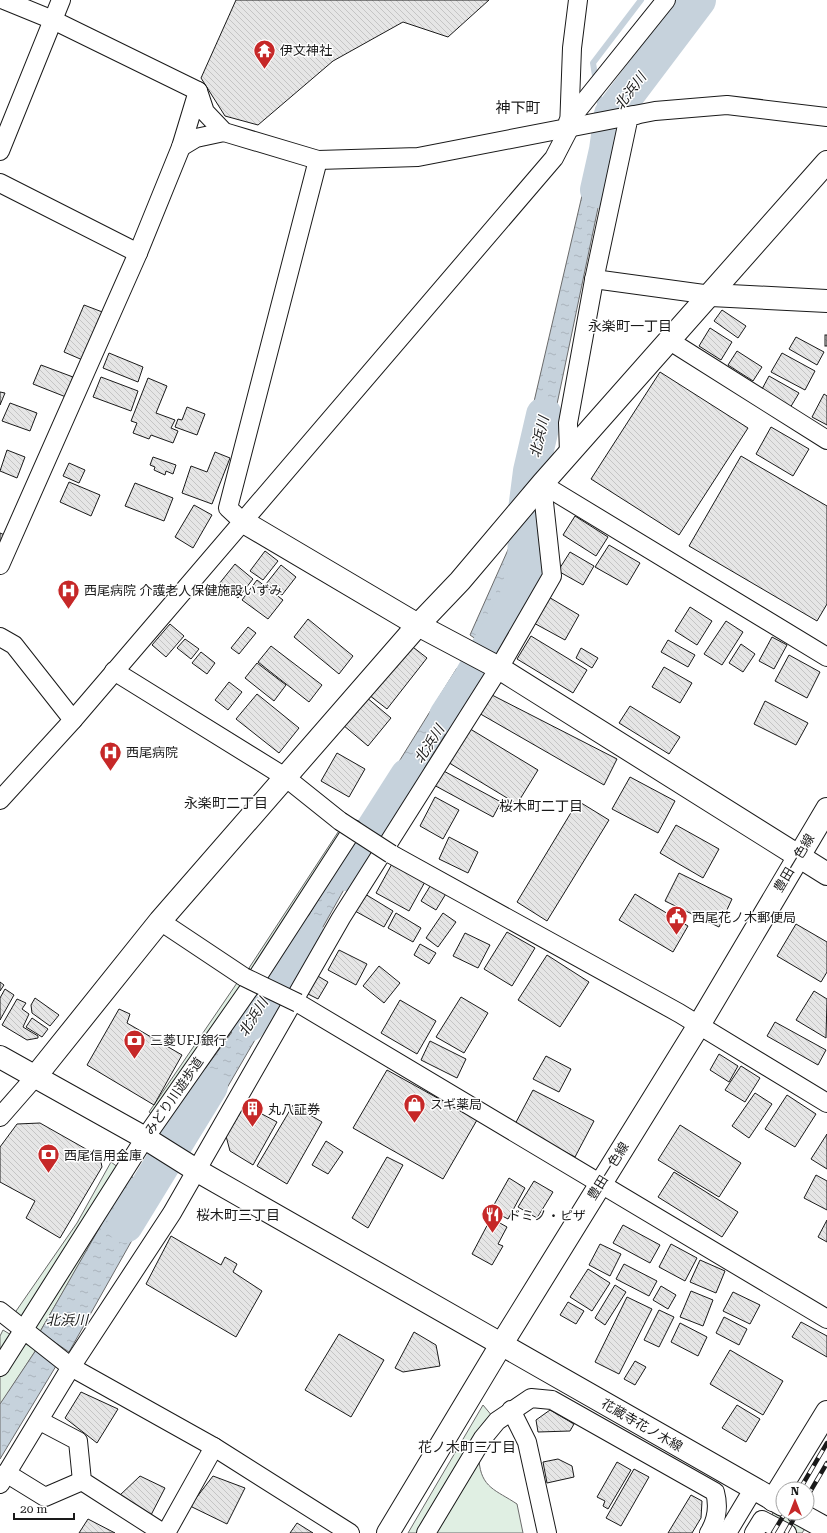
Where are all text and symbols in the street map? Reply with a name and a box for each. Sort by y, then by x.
temple icon: 伊文神社 [251,37,277,70]
place label: 伊文神社 [280,43,332,58]
water label: 北浜川 [611,68,650,113]
district label: 神下町 [495,99,541,117]
district label: 永楽町一丁目 [588,318,672,334]
water label: 北浜川 [526,413,552,459]
hospital icon: 西尾病院 介護老人保健施設いずみ [55,577,81,610]
place label: 西尾病院 介護老人保健施設いずみ [84,583,282,598]
water label: 北浜川 [411,720,448,766]
hospital icon: 西尾病院 [97,739,123,772]
place label: 西尾病院 [126,745,178,760]
district label: 永楽町二丁目 [184,795,268,811]
district label: 桜木町二丁目 [499,798,583,814]
street label: 豊田一色線 [771,831,817,895]
public building icon: 西尾花ノ木郵便局 [663,904,689,937]
place label: 西尾花ノ木郵便局 [692,910,796,925]
water label: 北浜川 [235,993,272,1039]
bank icon: 三菱UFJ銀行 [122,1027,148,1060]
place label: 三菱UFJ銀行 [150,1033,227,1048]
street label: みどり川遊歩道 [142,1054,206,1138]
shop icon: スギ薬局 [402,1091,428,1124]
building icon: 丸八証券 [239,1096,265,1129]
place label: スギ薬局 [430,1097,482,1112]
place label: 丸八証券 [268,1102,320,1117]
street label: 豊田一色線 [584,1139,632,1203]
bank icon: 西尾信用金庫 [36,1142,62,1175]
place label: 西尾信用金庫 [64,1148,142,1163]
restaurant icon: ドミノ・ピザ [479,1202,505,1235]
district label: 桜木町三丁目 [196,1207,280,1223]
place label: ドミノ・ピザ [508,1208,586,1223]
water label: 北浜川 [46,1312,90,1328]
street label: 花蔵寺花ノ木線 [599,1396,685,1454]
district label: 花ノ木町三丁目 [418,1439,516,1455]
north arrow [775,1481,815,1521]
text: N [791,1485,800,1498]
scale bar [14,1495,74,1521]
text: 20 m [20,1502,47,1516]

